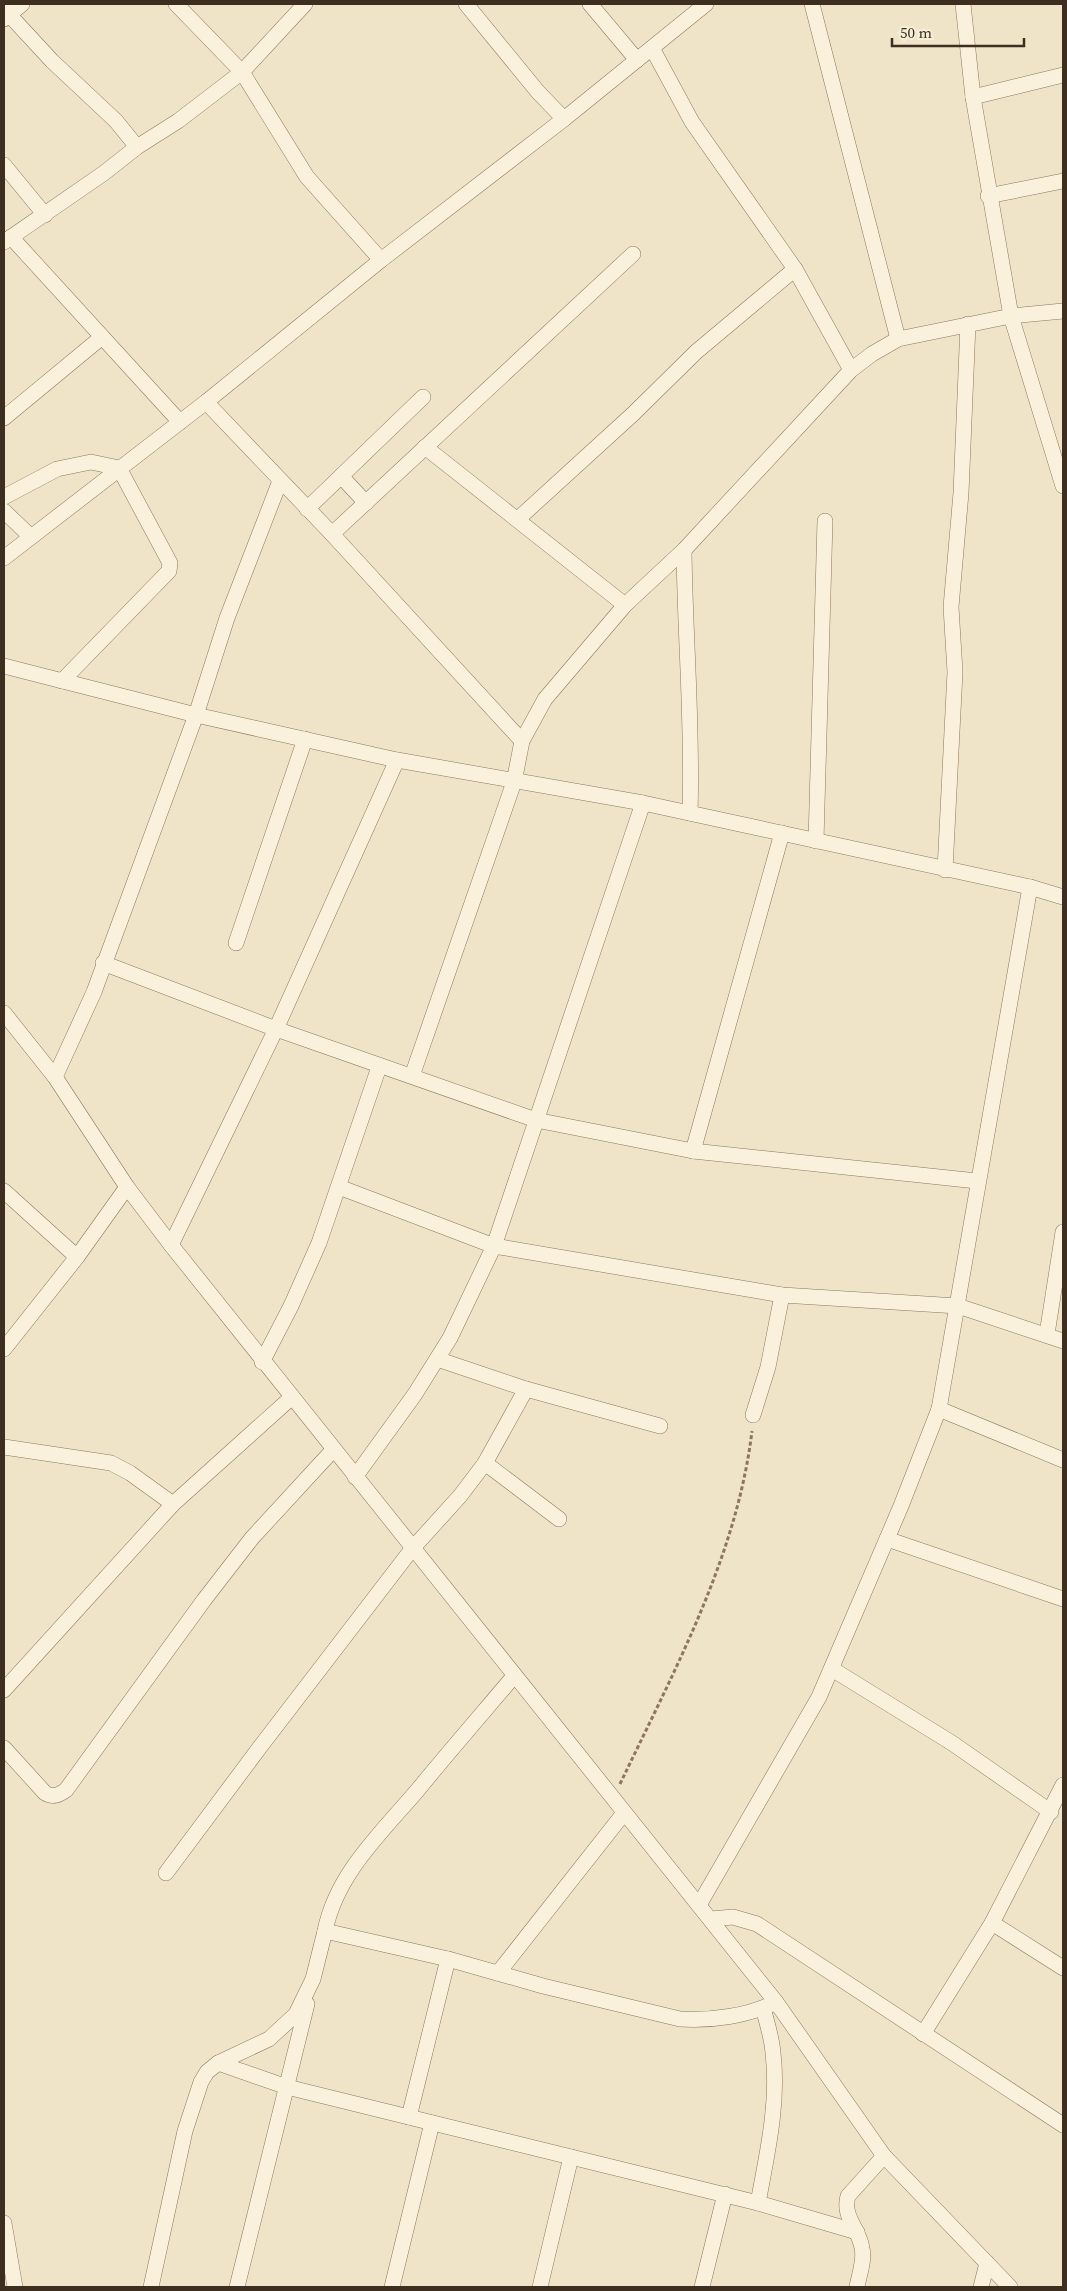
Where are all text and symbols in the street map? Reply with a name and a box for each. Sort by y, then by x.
scale bar [892,15,1024,47]
text: 50 m [900,22,932,43]

